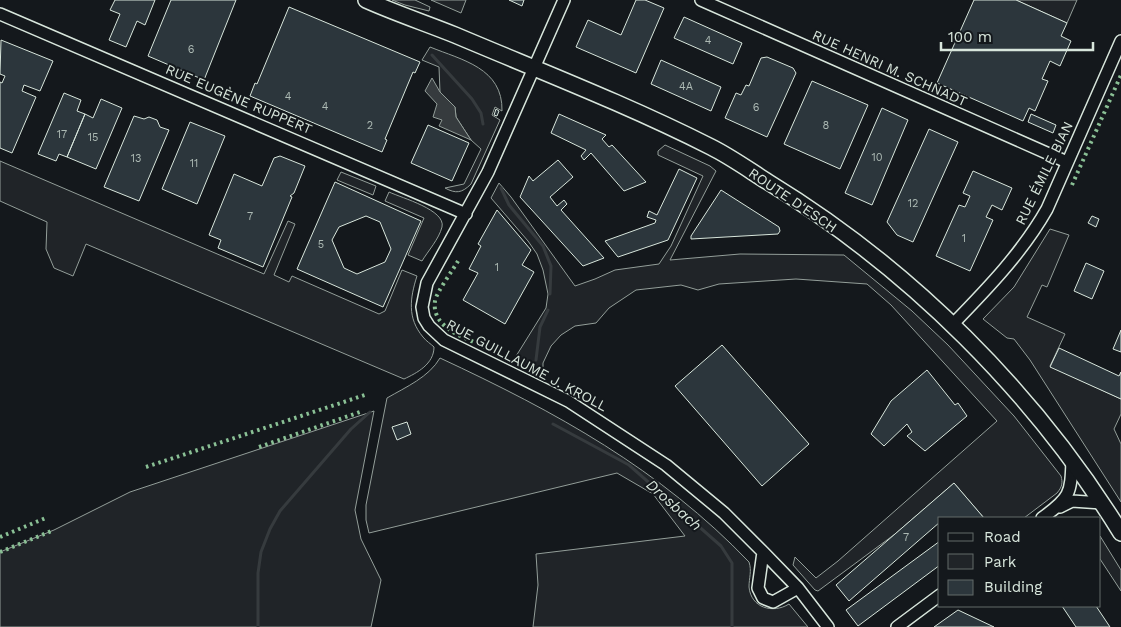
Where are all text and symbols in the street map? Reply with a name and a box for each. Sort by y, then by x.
scale bar [941,20,1094,52]
street label: RUE HENRI M. SCHNADT [810,27,970,110]
text: 100 m [948,28,992,46]
house number: 4 [705,34,712,47]
house number: 6 [188,43,195,56]
street label: RUE EUGÈNE RUPPERT [163,61,315,137]
house number: 4A [679,80,693,93]
house number: 4 [285,90,292,103]
house number: 4 [322,100,329,113]
house number: 6 [753,101,760,114]
house number: 2 [367,119,373,132]
house number: 8 [823,119,830,132]
street label: RUE ÉMILE BIAN [1012,119,1076,227]
house number: 17 [57,128,67,141]
house number: 15 [88,131,98,144]
house number: 10 [871,151,883,164]
house number: 13 [131,152,141,165]
house number: 11 [190,157,198,170]
street label: ROUTE D'ESCH [746,165,840,235]
house number: 12 [908,197,918,210]
house number: 7 [247,210,253,223]
house number: 1 [962,232,966,245]
house number: 5 [318,238,324,251]
house number: 1 [495,261,499,274]
street label: RUE GUILLAUME J. KROLL [444,316,610,414]
water label: Drosbach [643,475,705,535]
legend [938,517,1101,607]
text: Road [984,528,1021,546]
house number: 7 [903,531,909,544]
text: Park [984,553,1017,571]
text: Building [984,578,1042,596]

